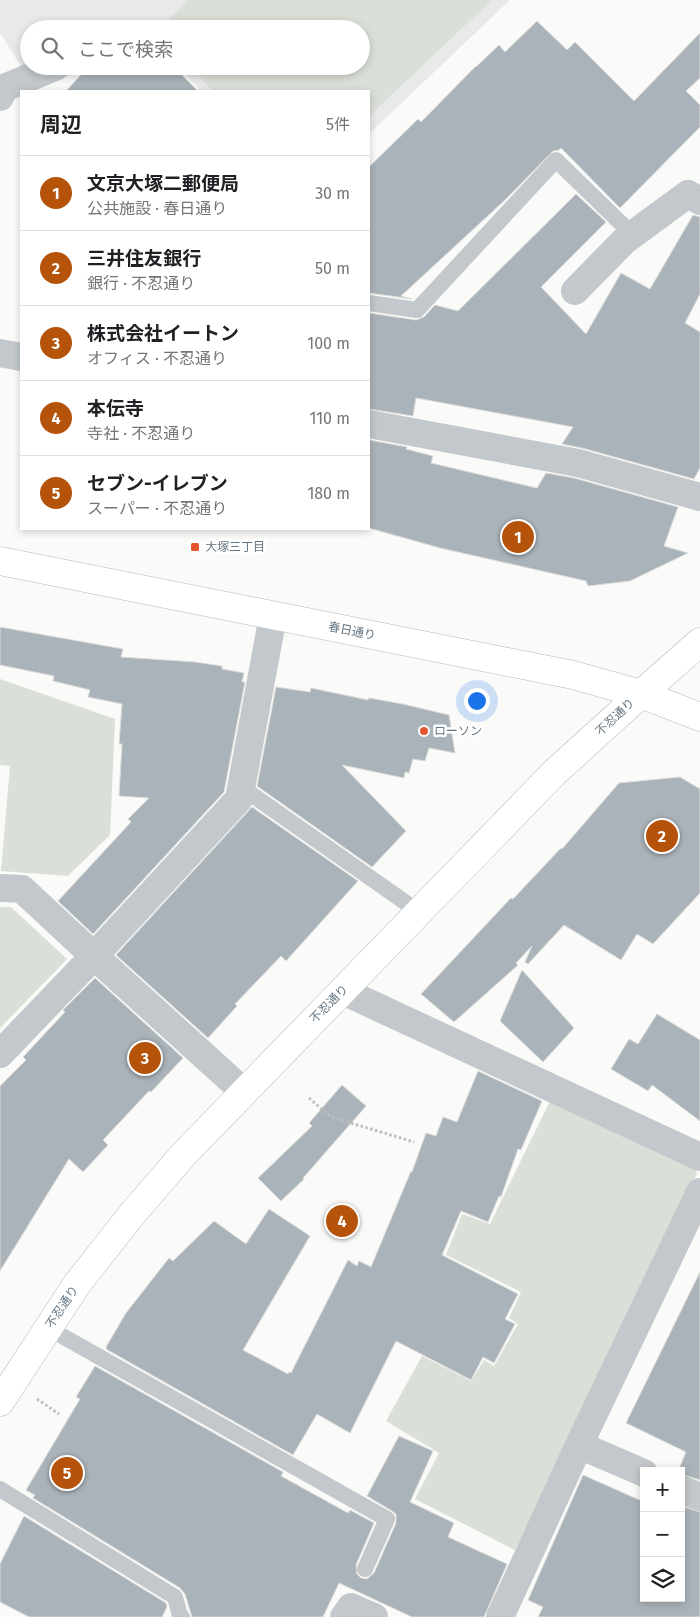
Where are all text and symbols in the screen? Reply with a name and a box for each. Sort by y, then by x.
search box [20,20,370,75]
icon: search [38,34,66,62]
text: ここで検索 [78,38,173,61]
text: 周辺 [40,112,82,138]
text: 5件 [326,115,350,134]
text: 文京大塚二郵便局 [87,172,239,195]
text: 1 [52,184,60,203]
text: 30 m [315,184,350,203]
text: 公共施設 · 春日通り [87,199,227,218]
text: 三井住友銀行 [87,247,201,270]
text: 2 [52,259,60,278]
text: 50 m [315,259,350,278]
text: 銀行 · 不忍通り [87,274,195,293]
text: 株式会社イートン [87,322,239,345]
text: 3 [52,334,60,353]
text: 100 m [307,334,350,353]
text: オフィス · 不忍通り [87,349,227,368]
text: 本伝寺 [87,397,144,420]
text: 4 [51,409,61,428]
text: 110 m [309,409,350,428]
text: 寺社 · 不忍通り [87,424,195,443]
text: セブン-イレブン [87,472,228,495]
text: 5 [52,484,60,503]
text: 180 m [307,484,350,503]
text: スーパー · 不忍通り [87,499,227,518]
pin: 1 [502,518,534,556]
place label: 大塚三丁目 [205,540,265,554]
marker: 大塚三丁目 [189,541,201,553]
street label: 春日通り [327,620,377,642]
your location [464,688,490,714]
street label: 不忍通り [593,696,637,738]
place label: ローソン [434,724,482,738]
marker: ローソン [418,725,430,737]
pin: 2 [646,817,678,855]
street label: 不忍通り [307,982,351,1026]
pin: 3 [129,1039,161,1077]
pin: 4 [326,1202,358,1240]
street label: 不忍通り [43,1283,81,1331]
pin: 5 [51,1454,83,1492]
map controls [640,1467,685,1602]
button: + [640,1467,685,1512]
button: − [640,1512,685,1557]
button: layers [640,1557,685,1602]

